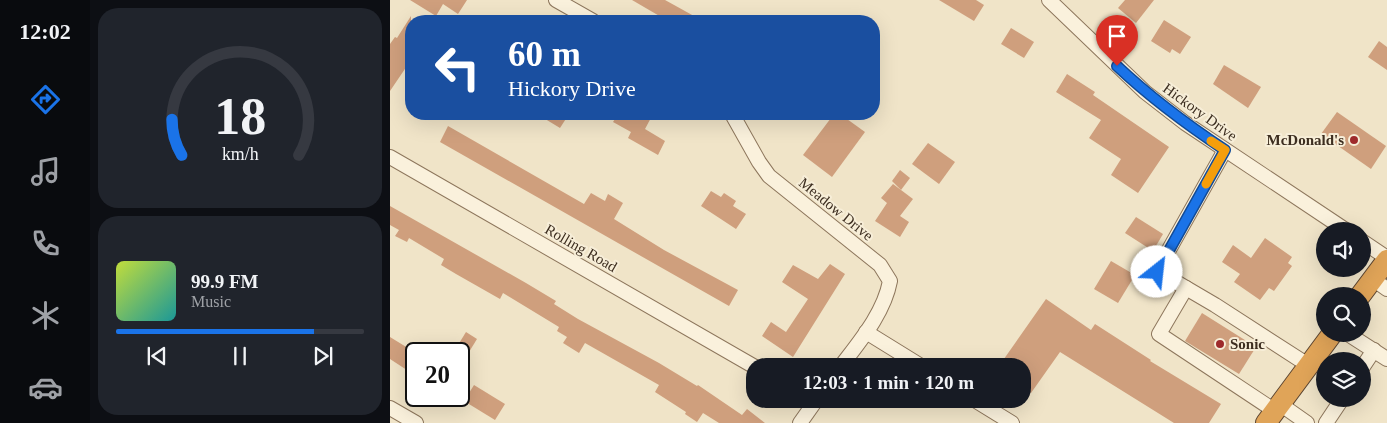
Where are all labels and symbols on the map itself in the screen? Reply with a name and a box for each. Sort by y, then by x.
pin [1096,15,1138,66]
street label: Hickory Drive [1160,80,1240,144]
place label: McDonald's [1266,132,1344,148]
marker: McDonald's [1348,134,1360,146]
street label: Meadow Drive [796,174,876,244]
street label: Rolling Road [542,221,620,275]
position arrow [1130,245,1182,297]
place label: Sonic [1230,336,1265,352]
marker: Sonic [1214,338,1226,350]
speed limit sign: 20 [405,342,470,407]

